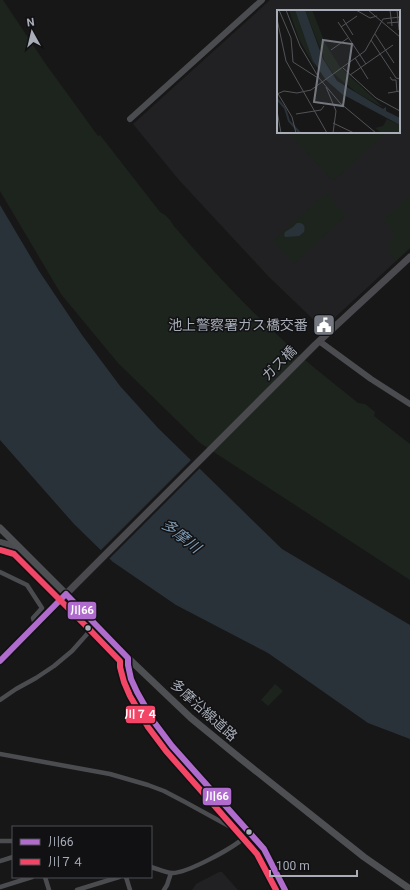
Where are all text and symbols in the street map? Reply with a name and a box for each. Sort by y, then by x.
inset map [277,10,400,133]
north arrow [12,12,52,52]
text: N [26,16,36,30]
public building icon: 池上警察署ガス橋交番 [311,312,337,338]
place label: 池上警察署ガス橋交番 [168,317,308,333]
street label: ガス橋 [258,342,300,384]
water label: 多摩川 [158,515,206,558]
line badge: 川66 [67,601,97,620]
text: 川66 [70,604,94,617]
unlabelled marker [83,623,93,633]
street label: 多摩沿線道路 [167,676,241,744]
line badge: 川７４ [125,705,156,724]
text: 川７４ [125,708,158,721]
line badge: 川66 [202,787,232,806]
text: 川66 [205,790,229,803]
legend [12,826,152,878]
unlabelled marker [244,827,254,837]
text: 川66 [48,835,74,849]
scale bar [270,852,357,878]
text: 川７４ [48,855,84,869]
text: 100 m [276,859,310,873]

